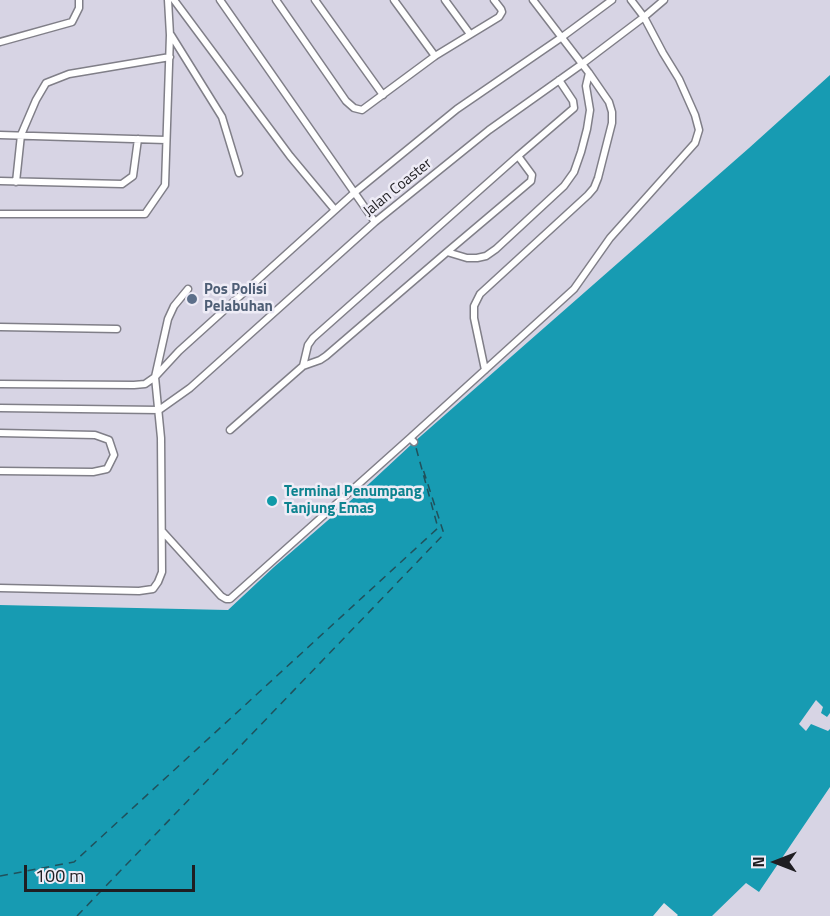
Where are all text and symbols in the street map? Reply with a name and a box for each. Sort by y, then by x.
street label: Jalan Coaster [360,155,436,221]
place label: Pos Polisi Pelabuhan [204,281,273,316]
marker: Pos Polisi Pelabuhan [185,292,199,306]
place label: Terminal Penumpang Tanjung Emas [284,483,422,518]
marker: Terminal Penumpang Tanjung Emas [265,494,279,508]
north arrow [746,832,806,892]
scale bar [27,853,198,891]
text: N [746,856,770,868]
text: 100 m [35,862,84,889]

